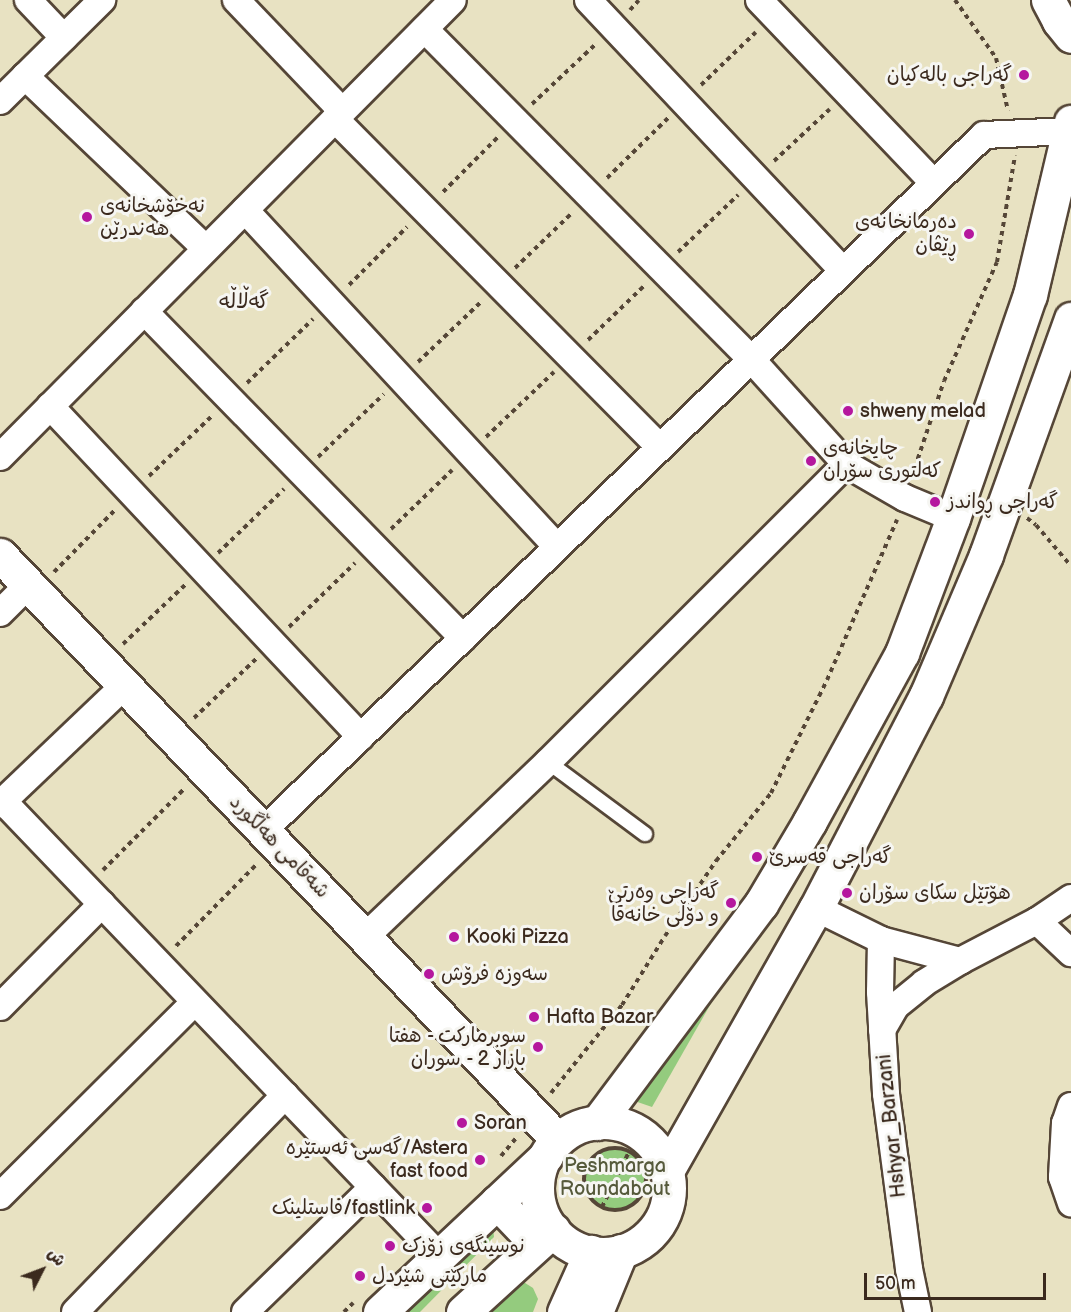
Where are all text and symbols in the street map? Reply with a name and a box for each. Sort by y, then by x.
place label: گەراجی بالەکیان [887,63,1012,87]
marker: گەراجی بالەکیان [1017,68,1031,82]
place label: نەخۆشخانەی هەندرێن [100,194,205,241]
marker: نەخۆشخانەی هەندرێن [78,208,96,226]
place label: دەرمانخانەی ڕێڤان [855,210,957,257]
marker: دەرمانخانەی ڕێڤان [962,227,976,241]
district label: گەڵاڵە [219,289,269,315]
place label: shweny melad [860,399,987,423]
marker: shweny melad [841,404,855,418]
place label: چایخانەی کەلتوری سۆران [823,437,941,484]
marker: چایخانەی کەلتوری سۆران [804,454,818,468]
place label: گەراجی ڕواندز [947,490,1058,514]
marker: گەراجی ڕواندز [928,495,942,509]
street label: شەقامی ھەڵگورد [224,790,334,904]
place label: گەراجی قەسرێ [769,845,892,869]
marker: گەراجی قەسرێ [750,850,764,864]
place label: گەراجی وەرتێ و دۆڵی خانەقا [608,880,719,927]
place label: هۆتێل سکای سۆران [859,881,1011,905]
marker: هۆتێل سکای سۆران [840,886,854,900]
marker: گەراجی وەرتێ و دۆڵی خانەقا [724,896,738,910]
place label: Kooki Pizza [466,925,569,949]
marker: Kooki Pizza [447,930,461,944]
place label: سەوزە فرۆش [441,962,548,986]
marker: سەوزە فرۆش [422,967,436,981]
place label: Hafta Bazar [546,1005,653,1029]
marker: Hafta Bazar [527,1010,541,1024]
place label: سوبرماركت - هفتا بازار 2 - سوران [387,1024,526,1071]
marker: سوبرماركت - هفتا بازار 2 - سوران [531,1040,545,1054]
street label: Hshyar_Barzani [873,1053,911,1199]
place label: Soran [474,1111,527,1135]
marker: Soran [455,1116,469,1130]
place label: گەسی ئەستێرە/Astera fast food [286,1136,468,1183]
marker: گەسی ئەستێرە/Astera fast food [473,1153,487,1167]
park label: Peshmarga Roundabout [560,1155,670,1202]
place label: فاستلینک/fastlink [272,1196,415,1220]
marker: فاستلینک/fastlink [420,1201,434,1215]
place label: نوسینگەی زۆزک [402,1234,525,1258]
marker: نوسینگەی زۆزک [383,1239,397,1253]
north arrow [12,1240,72,1300]
text: ش [43,1245,69,1271]
scale bar [867,1261,1048,1299]
place label: مارکێتی شێردل [372,1264,487,1288]
marker: مارکێتی شێردل [353,1269,367,1283]
text: 50 m [875,1273,916,1294]

